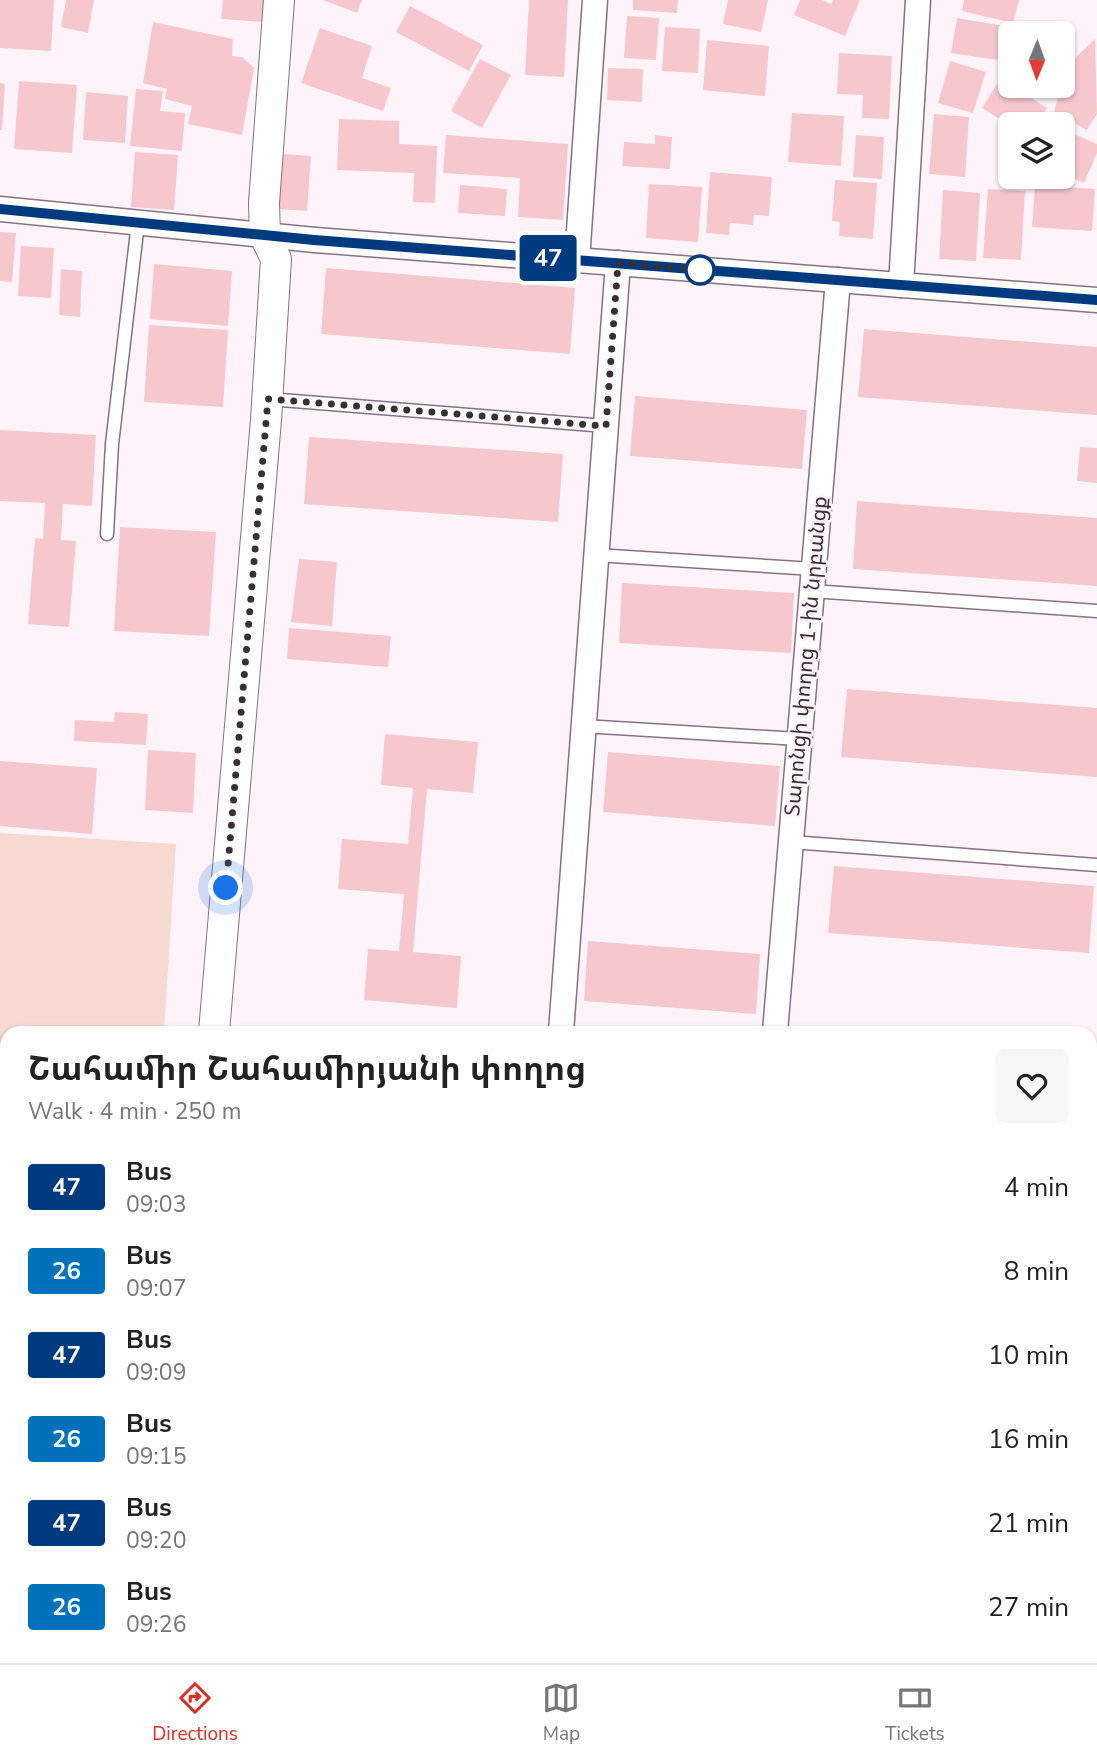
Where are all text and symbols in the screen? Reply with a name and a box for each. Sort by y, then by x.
north arrow [998,21,1074,98]
map controls [998,21,1075,189]
button: layers [998,112,1075,189]
line badge: 47 [516,235,580,281]
text: 47 [534,242,562,274]
unlabelled marker [685,255,715,285]
street label: Տարոնցի փողոց 1-ին նրբանցք [778,495,834,817]
your location [208,870,243,905]
text: Շահամիր Շահամիրյանի փողոց [28,1047,586,1092]
button: heart [995,1049,1069,1123]
text: Walk · 4 min · 250 m [28,1096,241,1127]
text: Bus [126,1154,172,1189]
text: 4 min [1004,1170,1069,1205]
text: 47 [52,1171,81,1203]
text: 09:03 [126,1189,186,1220]
text: Bus [126,1238,172,1273]
text: 8 min [1004,1254,1069,1289]
text: 26 [52,1255,81,1287]
text: 09:07 [126,1273,186,1304]
text: Bus [126,1322,172,1357]
text: 10 min [988,1338,1069,1373]
text: 47 [52,1339,81,1371]
text: 09:09 [126,1357,186,1388]
text: Bus [126,1406,172,1441]
text: 16 min [988,1422,1069,1457]
text: 26 [52,1423,81,1455]
text: 09:15 [126,1441,186,1472]
text: Bus [126,1490,172,1525]
text: 21 min [988,1506,1069,1541]
text: 47 [52,1507,81,1539]
text: 09:20 [126,1525,186,1556]
text: Bus [126,1574,172,1609]
text: 27 min [988,1590,1069,1625]
text: 26 [52,1591,81,1623]
text: 09:26 [126,1609,186,1640]
tab: Directions [152,1679,238,1747]
tab: Map [542,1679,580,1747]
tab: Tickets [885,1679,945,1747]

